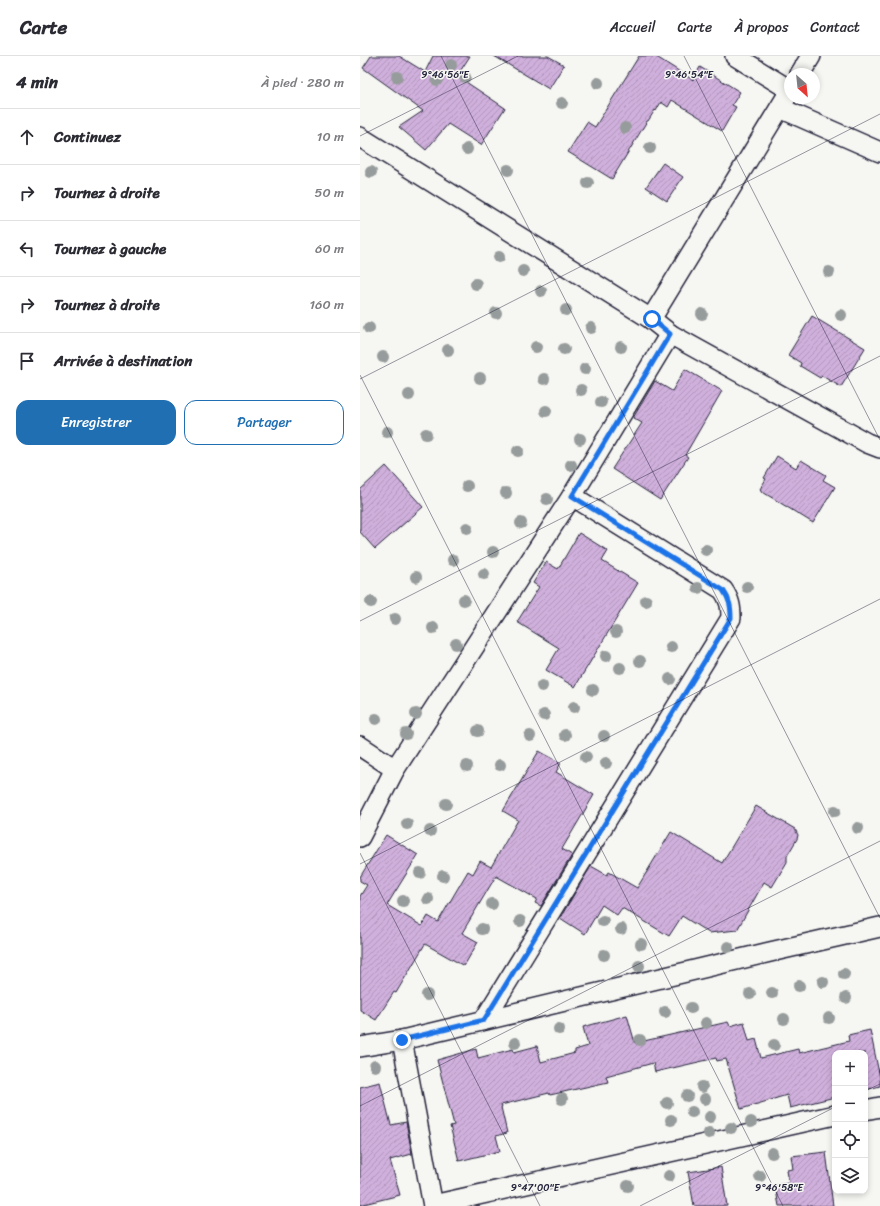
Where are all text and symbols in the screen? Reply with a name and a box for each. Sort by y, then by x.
text: Carte [20,11,67,44]
text: Accueil [610,15,656,40]
text: Carte [678,15,712,40]
text: À propos [734,15,788,40]
text: Contact [810,15,860,40]
text: 9°46'56"E [421,66,470,84]
text: 9°46'54"E [665,66,715,84]
text: 4 min [16,67,58,97]
north arrow [784,68,820,104]
text: À pied · 280 m [261,71,344,94]
text: Continuez [54,124,121,150]
text: 10 m [317,125,344,148]
icon: ahead [16,126,38,148]
text: Tournez à droite [54,180,160,206]
text: 50 m [314,181,344,204]
icon: right [16,182,38,204]
text: Tournez à gauche [54,236,166,262]
text: 60 m [315,237,344,260]
icon: left [16,238,38,260]
text: Tournez à droite [54,292,160,318]
text: 160 m [309,293,344,316]
icon: right [16,294,38,316]
route start [643,310,661,328]
text: Arrivée à destination [54,348,192,374]
icon: arrive [16,350,38,372]
button: Enregistrer [16,400,176,445]
button: Partager [184,400,344,445]
route end [393,1031,411,1049]
map controls [832,1050,868,1194]
button: + [832,1050,868,1086]
button: − [832,1086,868,1122]
button: locate [832,1122,868,1158]
button: layers [832,1158,868,1194]
text: 9°47'00"E [511,1179,561,1197]
text: 9°46'58"E [755,1179,804,1197]

